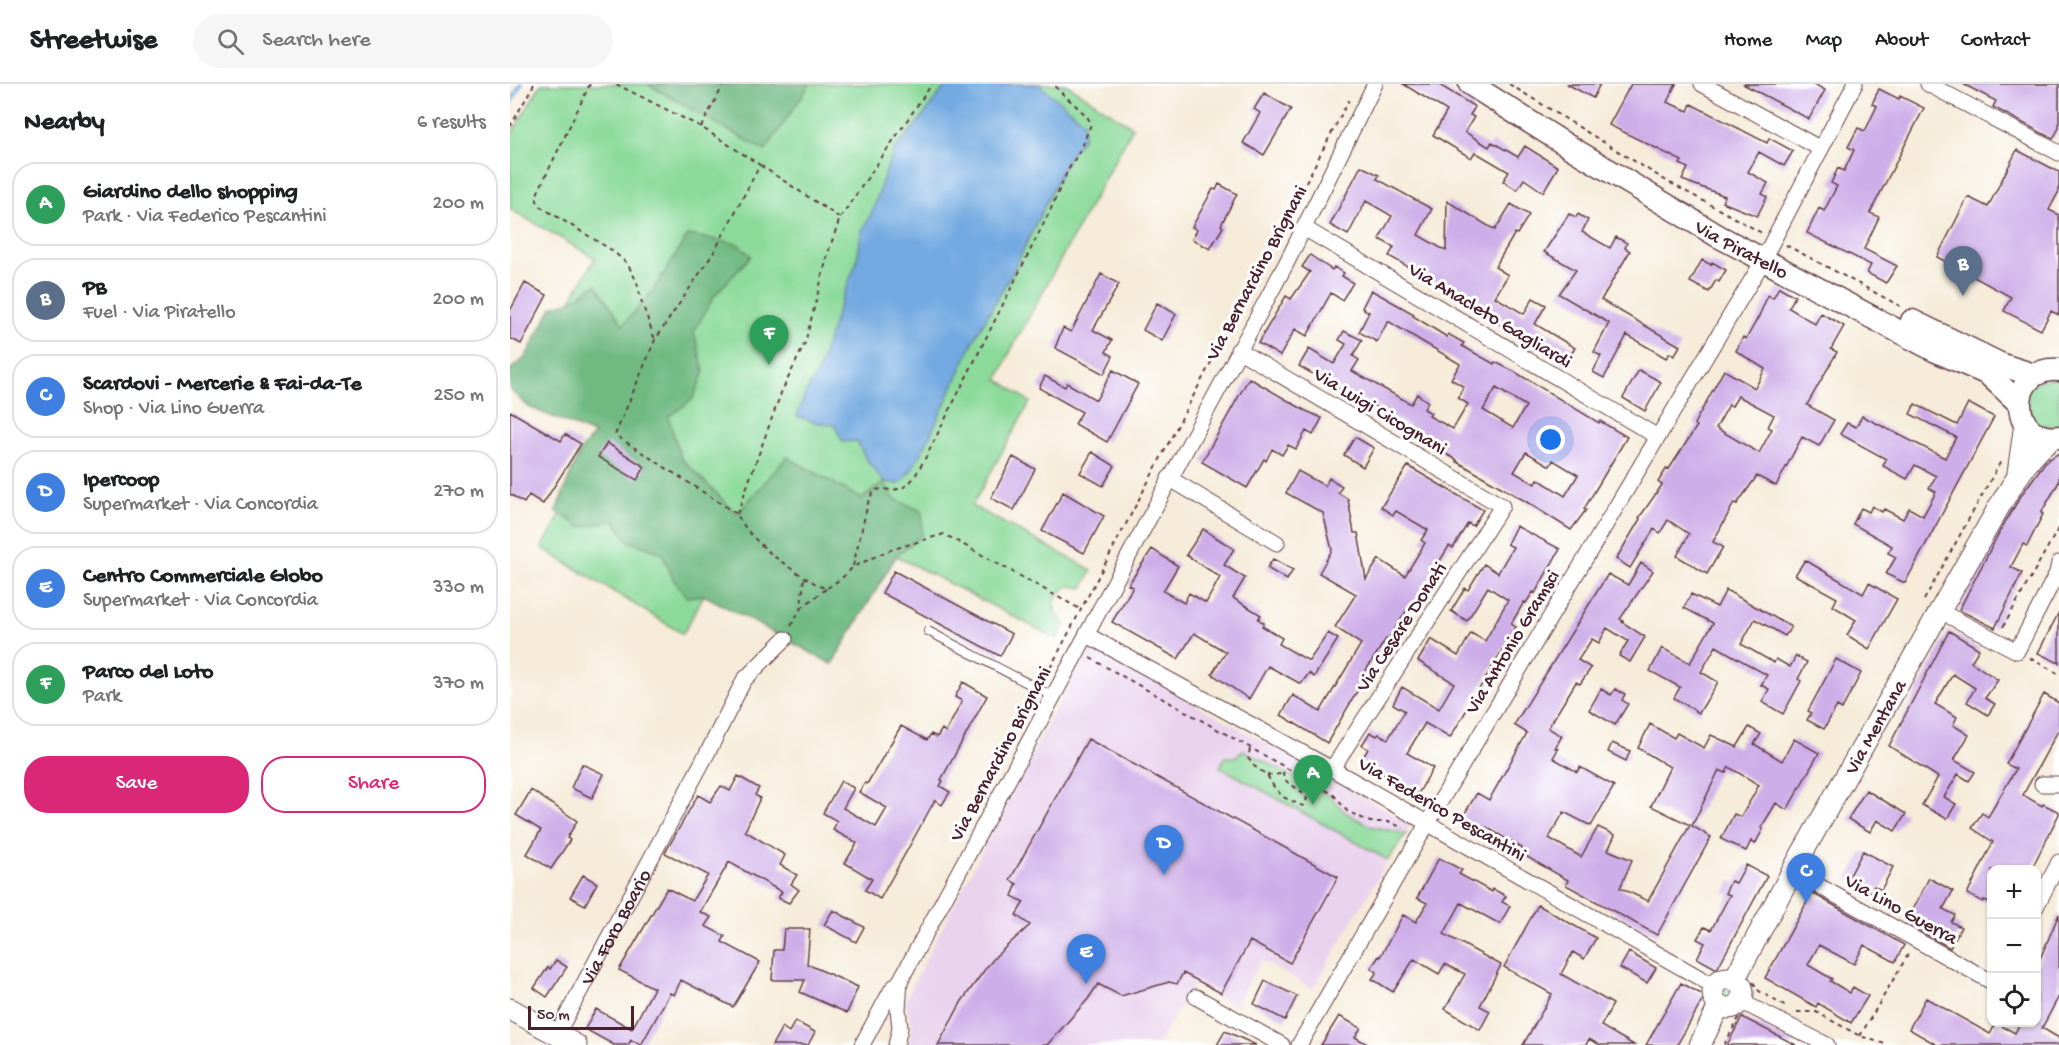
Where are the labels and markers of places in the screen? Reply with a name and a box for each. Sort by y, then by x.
pin: B [1944,246,1982,296]
pin: F [750,316,788,365]
pin: A [1294,756,1332,805]
pin: D [1144,826,1184,875]
pin: C [1786,854,1826,903]
pin: E [1066,934,1106,984]

